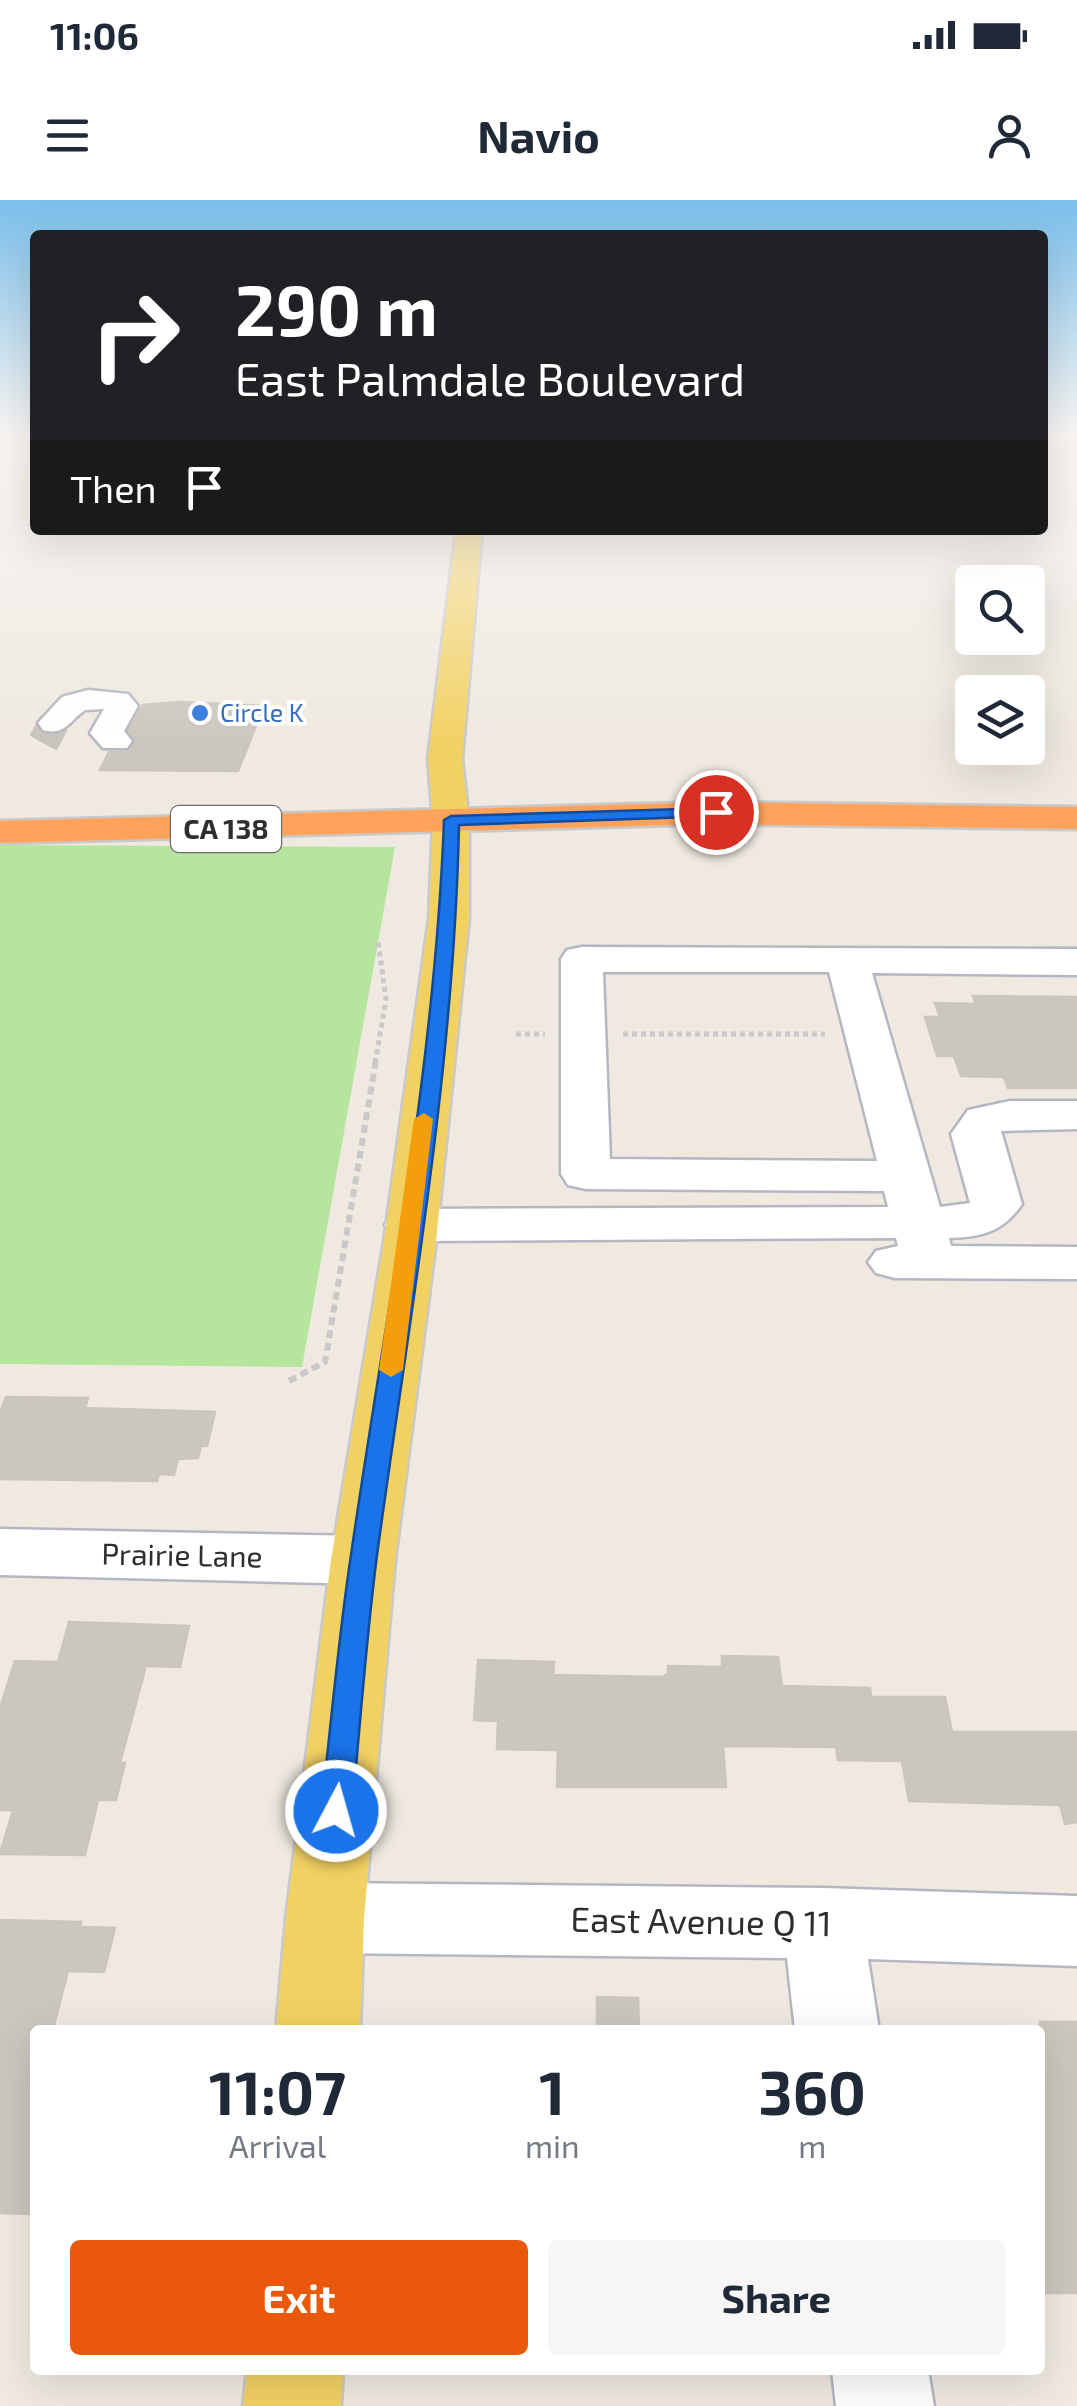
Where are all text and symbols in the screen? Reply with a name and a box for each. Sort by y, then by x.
text: 11:06 [50,12,139,58]
icon: menu [40,108,95,163]
text: Navio [477,108,600,162]
icon: person [982,108,1037,163]
text: 290 m [235,266,438,350]
icon: right [70,270,200,400]
text: East Palmdale Boulevard [235,351,745,405]
icon: arrive [177,460,232,515]
text: Then [70,465,157,511]
map controls [955,565,1045,765]
button: search [955,565,1045,655]
button: layers [955,675,1045,765]
place label: Circle K [220,697,304,727]
marker: Circle K [189,702,211,724]
pin [674,770,759,855]
icon: arrive [689,785,744,840]
road number: CA 138 [171,806,281,852]
street label: Prairie Lane [101,1535,263,1573]
position arrow [284,1759,388,1863]
street label: East Avenue Q 11 [570,1897,832,1943]
text: 11:07 [209,2055,346,2127]
text: 1 [539,2055,565,2127]
text: 360 [759,2055,866,2127]
text: Arrival [229,2126,326,2164]
text: min [525,2126,580,2164]
text: m [798,2126,826,2164]
button: Exit [70,2240,528,2355]
button: Share [548,2240,1005,2355]

